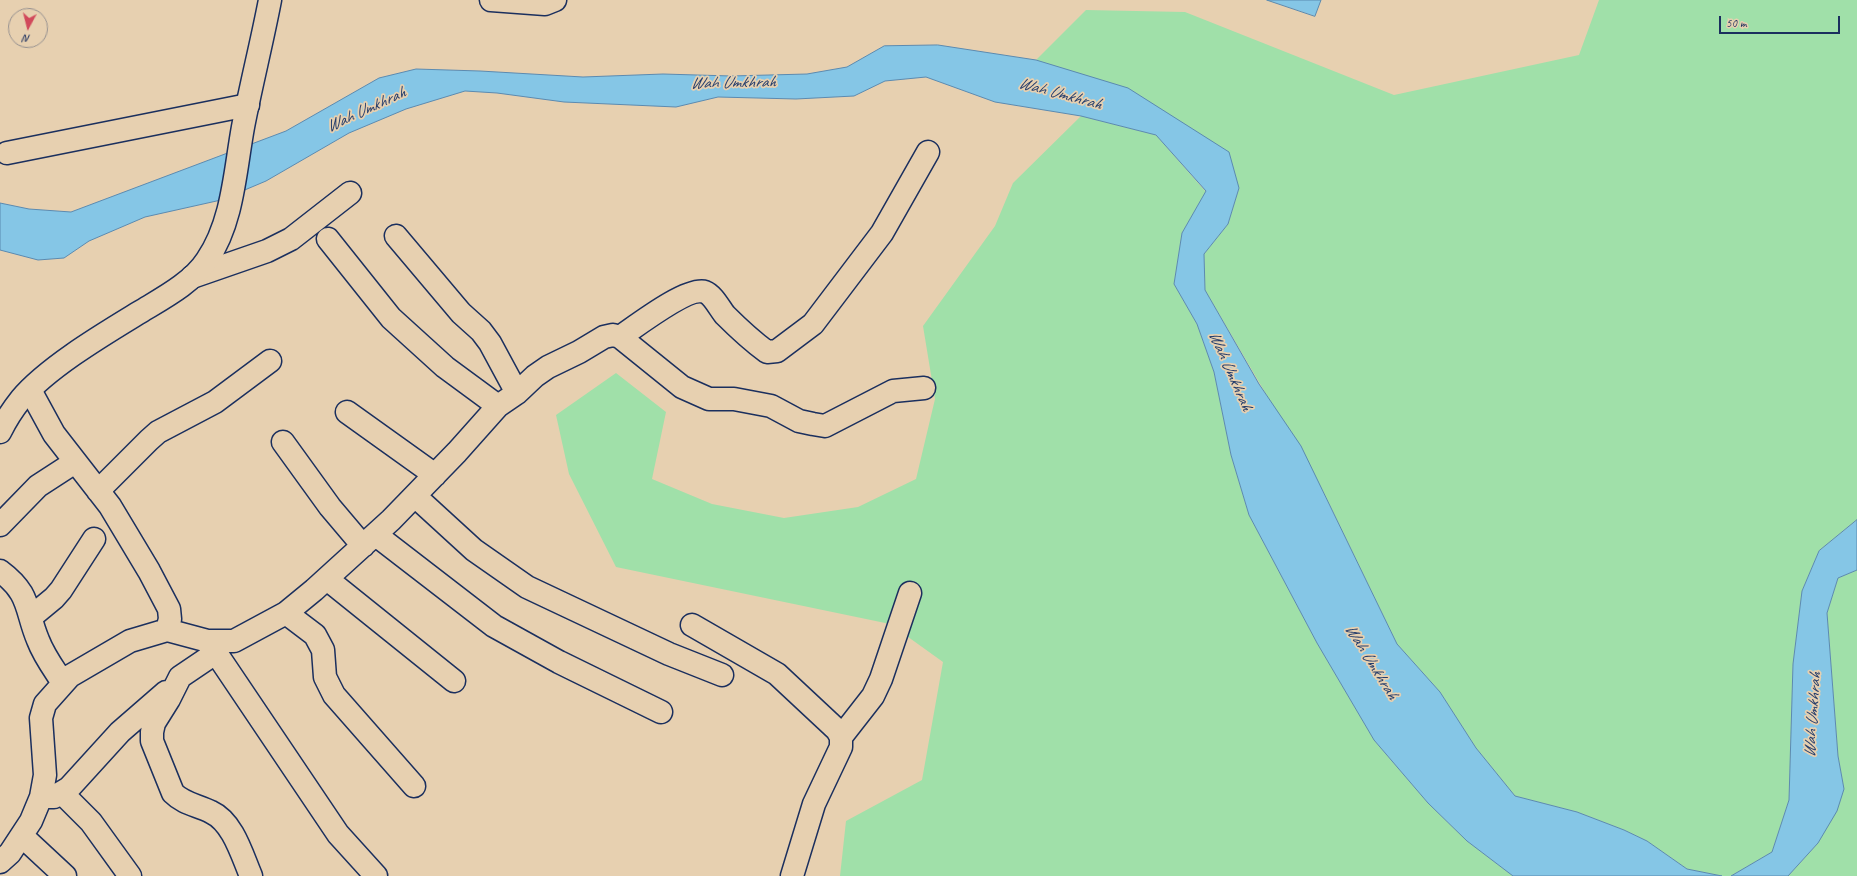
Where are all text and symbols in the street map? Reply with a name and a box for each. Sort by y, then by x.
north arrow [8,8,48,48]
scale bar [1721,8,1842,34]
text: 50 m [1726,15,1746,31]
text: N [22,32,31,46]
water label: Wah Umkhrah [690,72,776,94]
water label: Wah Umkhrah [1016,73,1104,115]
water label: Wah Umkhrah [323,83,409,137]
water label: Wah Umkhrah [1203,328,1257,414]
water label: Wah Umkhrah [1340,621,1402,703]
water label: Wah Umkhrah [1800,672,1826,758]

